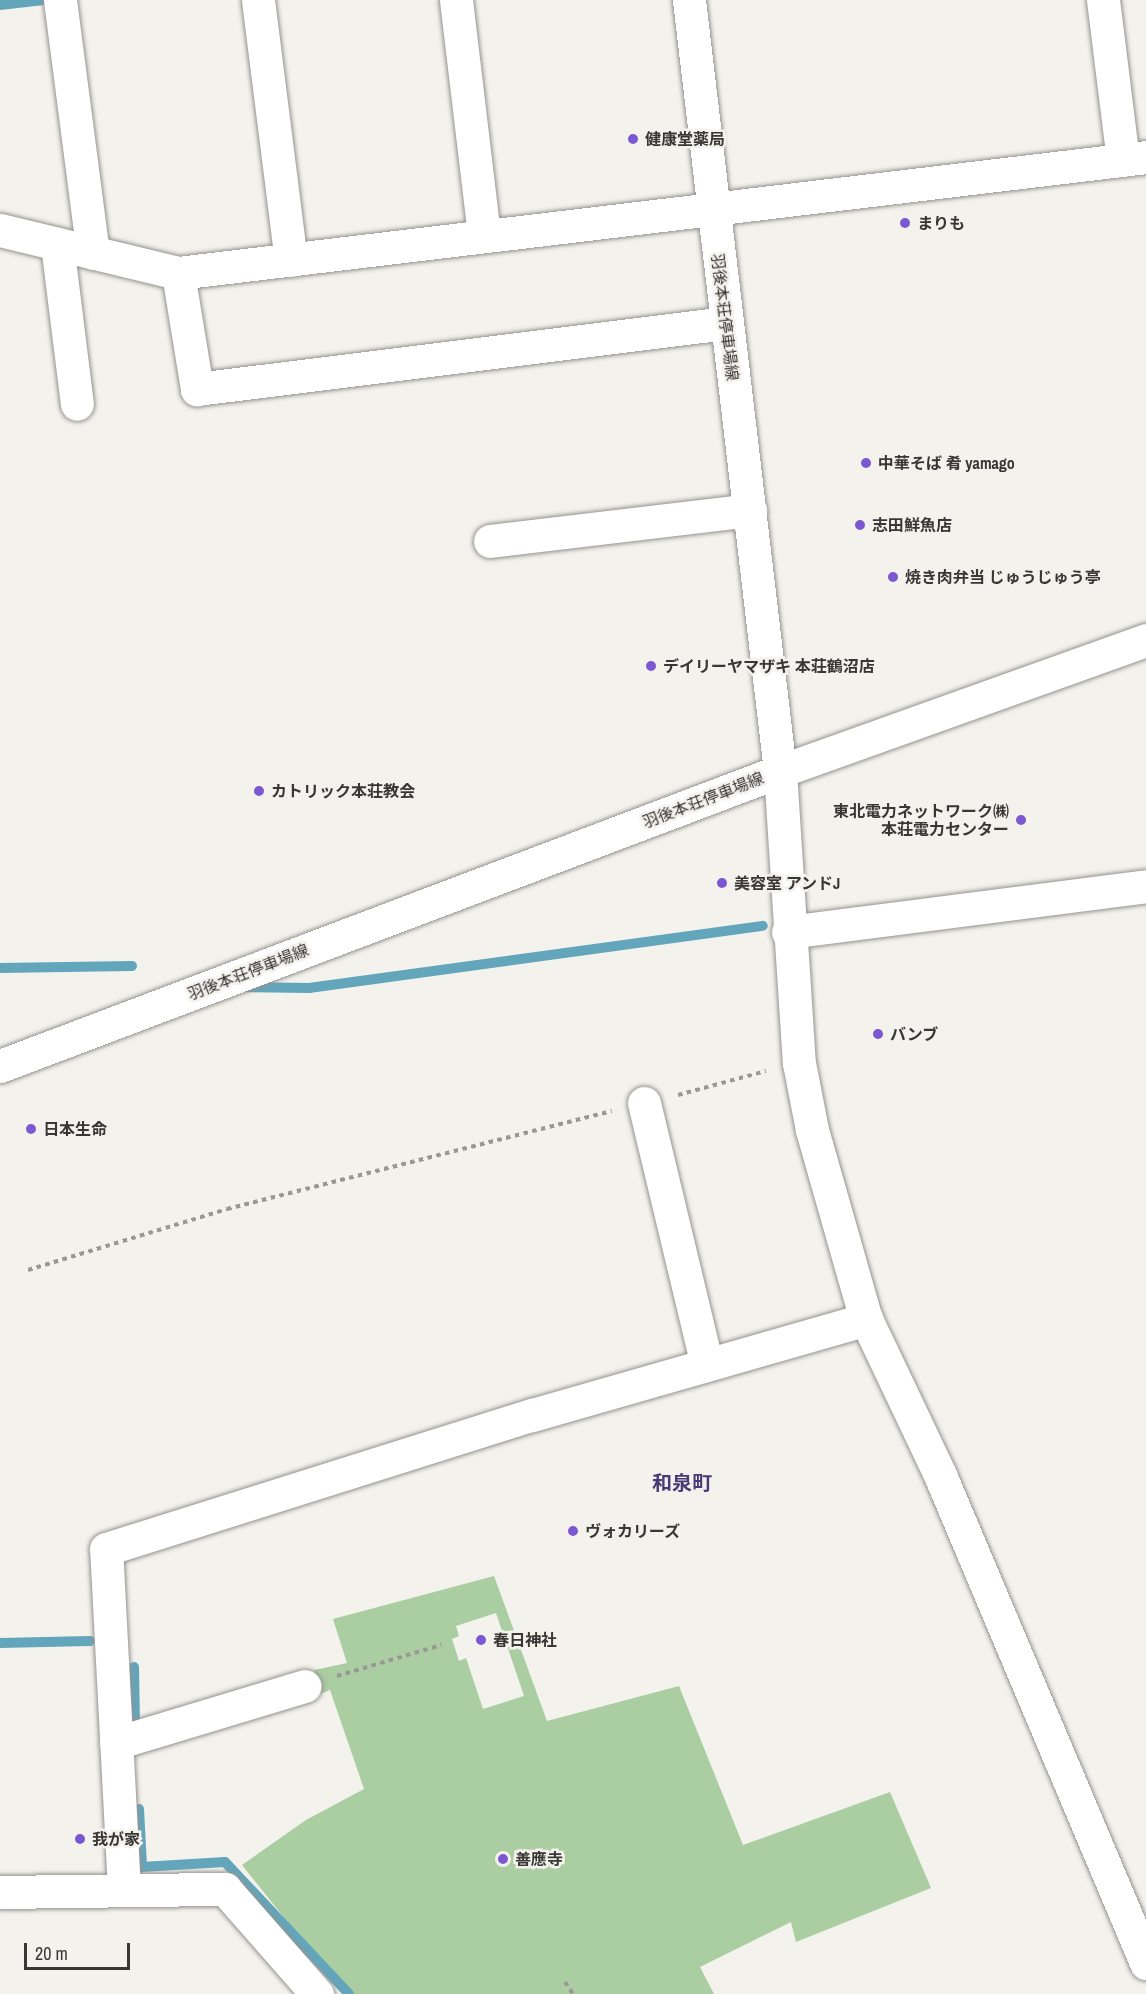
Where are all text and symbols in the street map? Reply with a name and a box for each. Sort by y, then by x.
place label: 健康堂薬局 [645,129,725,149]
marker: 健康堂薬局 [626,132,640,146]
place label: まりも [917,213,965,233]
marker: まりも [898,216,912,230]
street label: 羽後本荘停車場線 [708,252,742,382]
place label: 中華そば 肴 yamago [878,453,1015,473]
marker: 中華そば 肴 yamago [859,456,873,470]
place label: 志田鮮魚店 [872,515,952,535]
marker: 志田鮮魚店 [853,518,867,532]
place label: 焼き肉弁当 じゅうじゅう亭 [905,567,1101,587]
marker: 焼き肉弁当 じゅうじゅう亭 [886,570,900,584]
place label: デイリーヤマザキ 本荘鶴沼店 [663,656,875,676]
marker: デイリーヤマザキ 本荘鶴沼店 [644,659,658,673]
street label: 羽後本荘停車場線 [640,768,766,832]
place label: カトリック本荘教会 [271,781,415,801]
marker: カトリック本荘教会 [252,784,266,798]
place label: 東北電力ネットワーク㈱ 本荘電力センター [833,801,1009,839]
marker: 東北電力ネットワーク㈱ 本荘電力センター [1014,813,1028,827]
place label: 美容室 アンドJ [734,873,841,893]
marker: 美容室 アンドJ [715,876,729,890]
street label: 羽後本荘停車場線 [185,940,311,1004]
place label: バンブ [890,1024,938,1044]
marker: バンブ [871,1027,885,1041]
place label: 日本生命 [43,1119,107,1139]
marker: 日本生命 [24,1122,38,1136]
district label: 和泉町 [652,1470,712,1494]
place label: ヴォカリーズ [585,1521,681,1541]
marker: ヴォカリーズ [566,1524,580,1538]
place label: 春日神社 [493,1630,557,1650]
marker: 春日神社 [474,1633,488,1647]
place label: 我が家 [92,1829,140,1849]
marker: 我が家 [73,1832,87,1846]
place label: 善應寺 [515,1849,563,1869]
marker: 善應寺 [496,1852,510,1866]
scale bar [27,1931,134,1969]
text: 20 m [35,1941,68,1966]

